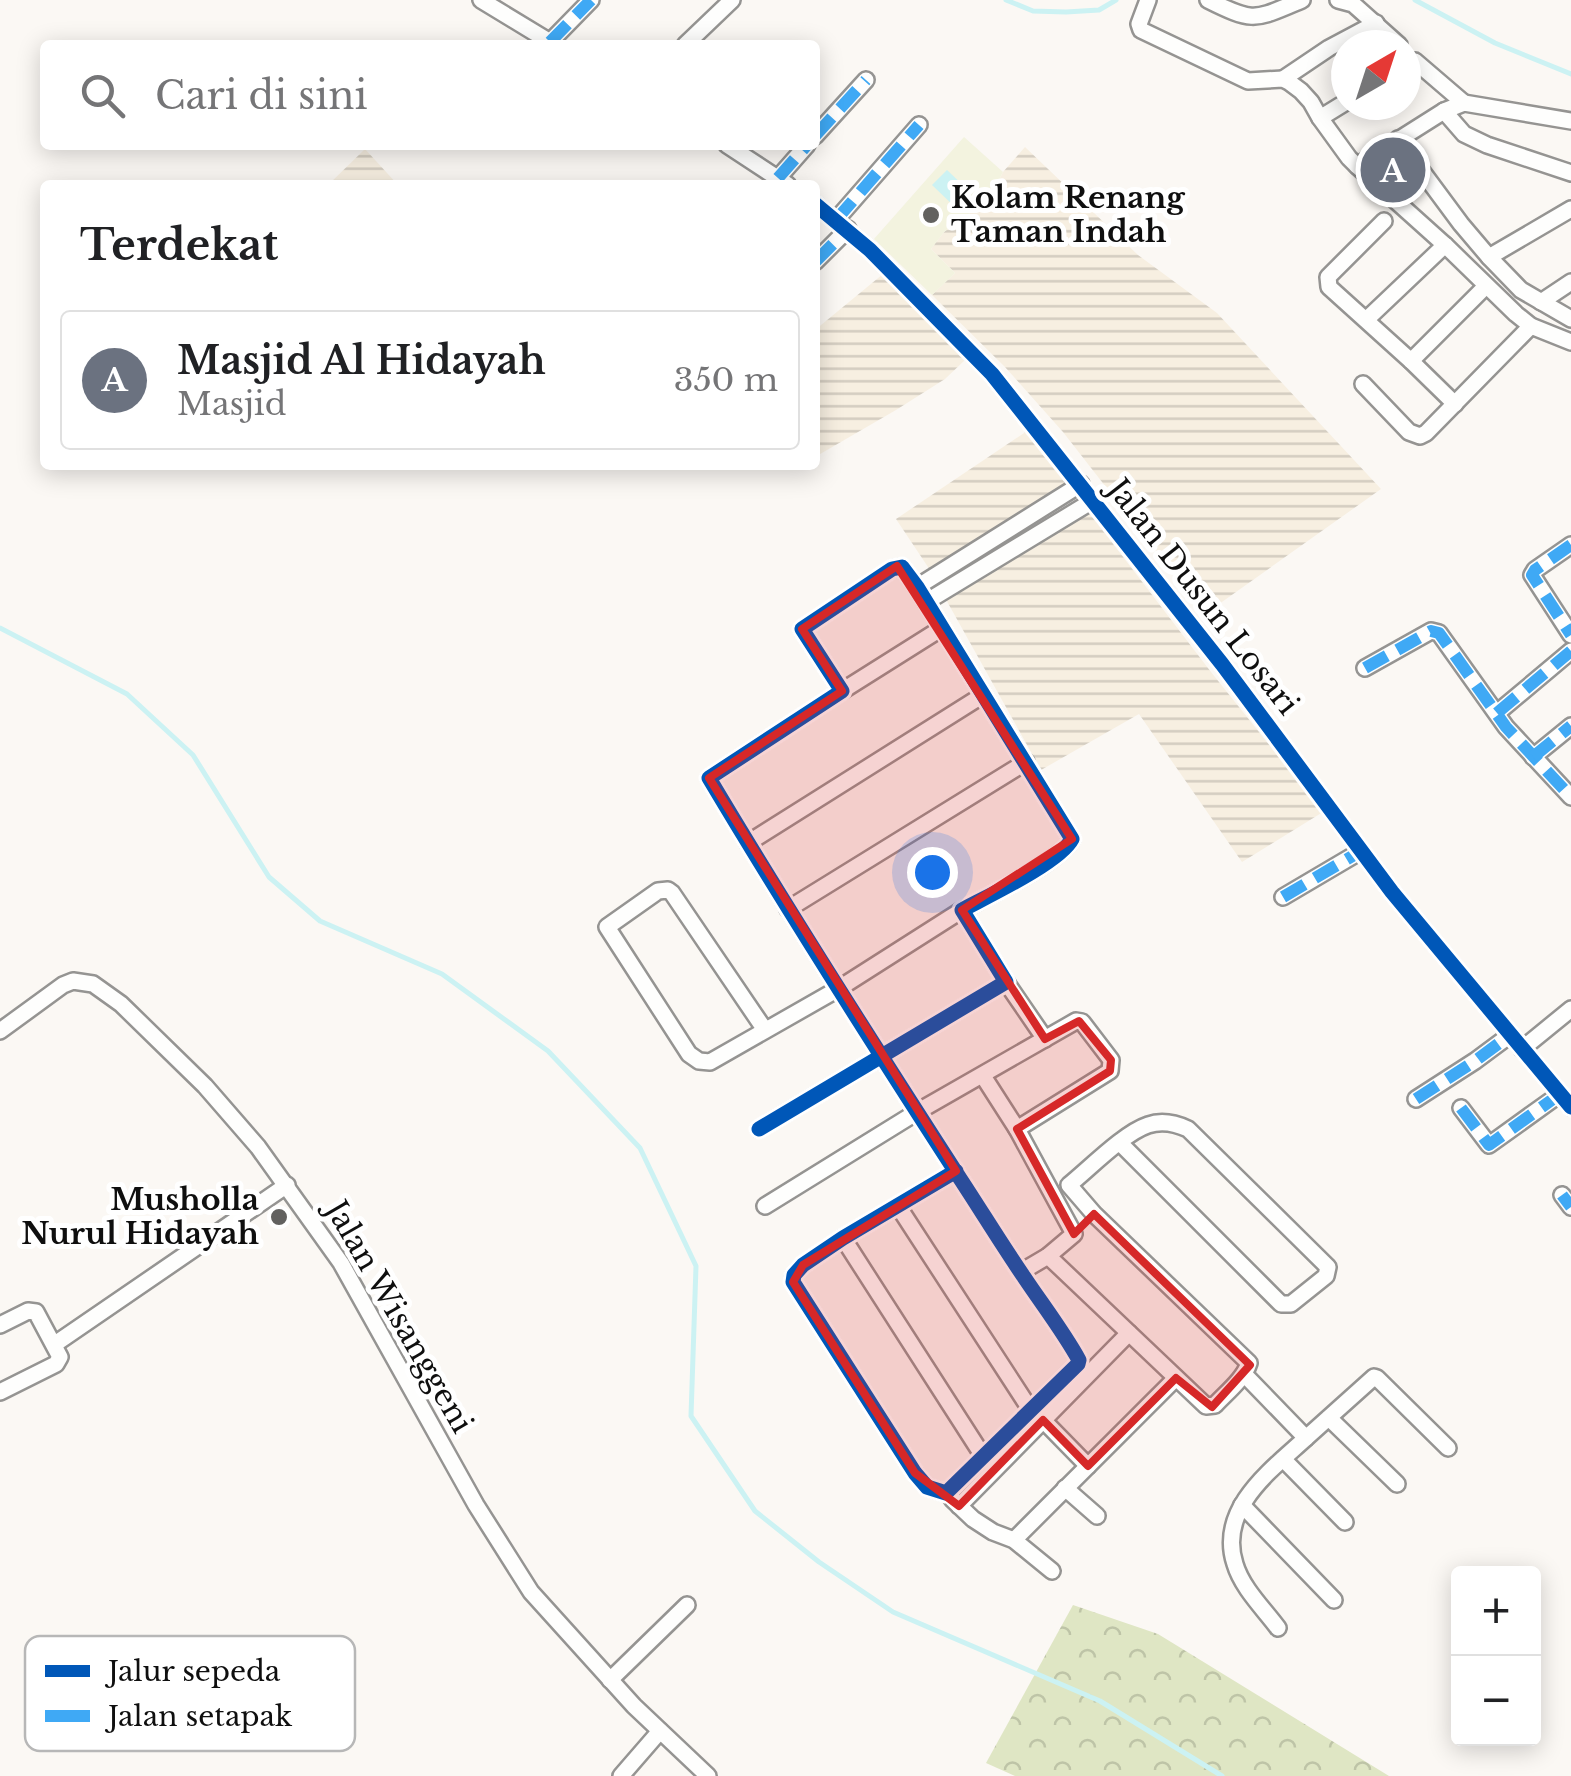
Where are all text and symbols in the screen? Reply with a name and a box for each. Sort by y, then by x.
north arrow [1331,30,1421,120]
search box [40,40,820,150]
icon: search [75,68,130,123]
text: Cari di sini [155,72,367,119]
pin: A [1360,132,1426,208]
place label: Kolam Renang Taman Indah [951,179,1185,250]
marker: Kolam Renang Taman Indah [920,204,942,226]
text: Terdekat [80,219,278,271]
text: Masjid Al Hidayah [177,337,546,384]
text: A [102,360,127,400]
text: 350 m [674,360,778,400]
text: Masjid [177,384,286,424]
street label: Jalan Dusun Losari [1097,468,1307,722]
your location [907,847,958,898]
place label: Musholla Nurul Hidayah [21,1181,260,1252]
street label: Jalan Wisanggeni [316,1191,481,1439]
marker: Musholla Nurul Hidayah [268,1206,290,1228]
map controls [1451,1566,1541,1746]
button: + [1451,1566,1541,1656]
legend [25,1636,355,1751]
text: Jalur sepeda [104,1654,281,1689]
button: − [1451,1656,1541,1746]
text: Jalan setapak [104,1699,293,1734]

